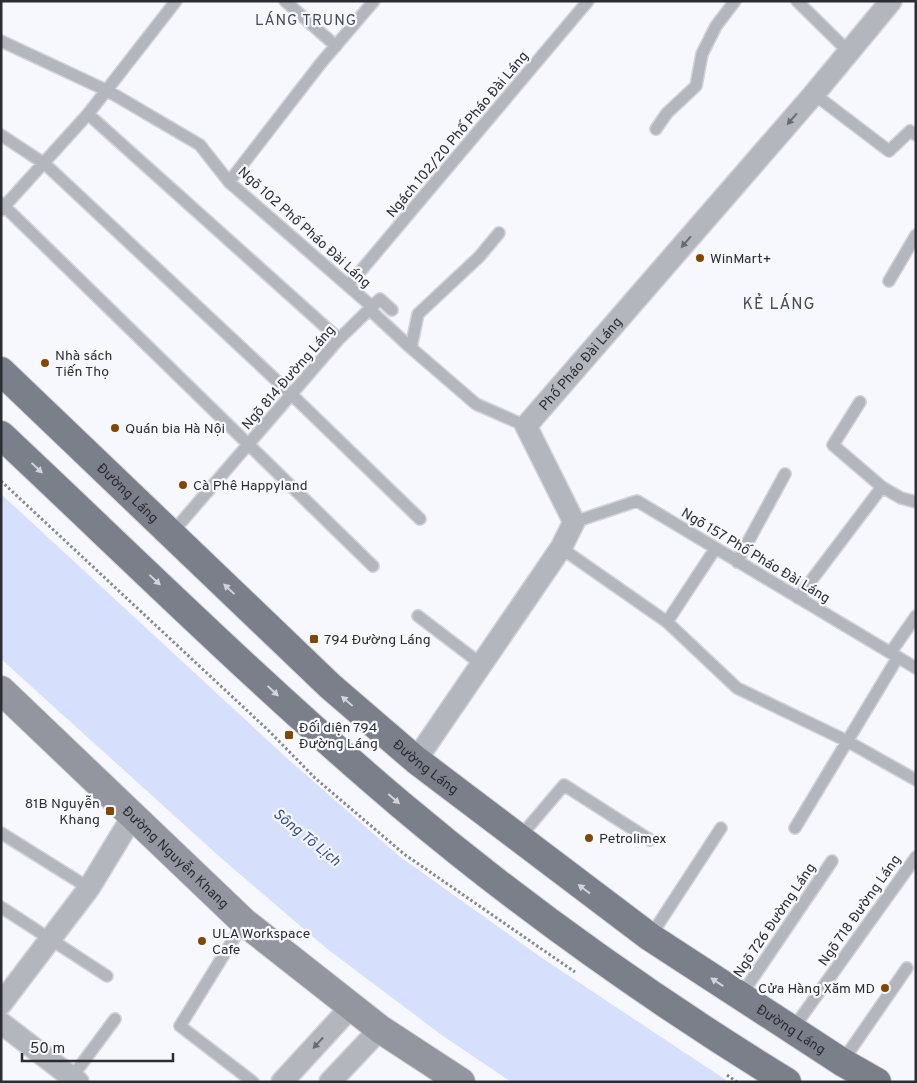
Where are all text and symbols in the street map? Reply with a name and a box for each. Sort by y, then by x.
district label: LÁNG TRUNG [255,11,357,31]
street label: Ngách 102/20 Phố Pháo Đài Láng [384,48,533,222]
one-way arrow [787,112,798,125]
street label: Ngõ 102 Phố Pháo Đài Láng [234,164,374,292]
one-way arrow [680,235,692,247]
place label: WinMart+ [710,251,772,268]
marker: WinMart+ [694,252,706,264]
district label: KẺ LÁNG [743,293,816,315]
street label: Phố Pháo Đài Láng [536,314,626,415]
street label: Ngõ 814 Đường Láng [239,322,339,434]
place label: Nhà sách Tiến Thọ [55,348,112,381]
marker: Nhà sách Tiến Thọ [39,357,51,369]
place label: Quán bia Hà Nội [125,421,225,438]
marker: Quán bia Hà Nội [109,422,121,434]
street label: Đường Láng [93,460,162,527]
one-way arrow [30,462,42,474]
place label: Cà Phê Happyland [193,478,308,495]
marker: Cà Phê Happyland [177,479,189,491]
street label: Ngõ 157 Phố Pháo Đài Láng [678,505,833,608]
one-way arrow [148,574,160,586]
one-way arrow [223,583,235,595]
place label: 794 Đường Láng [324,632,431,649]
marker: 794 Đường Láng [308,633,320,645]
one-way arrow [267,685,279,697]
one-way arrow [341,695,354,706]
place label: Đối diện 794 Đường Láng [299,720,378,753]
marker: Đối diện 794 Đường Láng [283,729,295,741]
street label: Đường Láng [389,737,461,799]
one-way arrow [388,794,401,805]
place label: 81B Nguyễn Khang [25,795,100,829]
street label: Đường Nguyễn Khang [118,803,232,913]
marker: 81B Nguyễn Khang [104,805,116,817]
water label: Sông Tô Lịch [268,805,344,871]
place label: Petrolimex [599,831,667,848]
marker: Petrolimex [583,832,595,844]
street label: Ngõ 718 Đường Láng [815,852,905,970]
street label: Ngõ 726 Đường Láng [731,860,820,981]
one-way arrow [578,883,591,894]
place label: ULA Workspace Cafe [212,926,310,959]
marker: ULA Workspace Cafe [196,935,208,947]
one-way arrow [711,977,724,986]
place label: Cửa Hàng Xăm MD [758,981,875,998]
marker: Cửa Hàng Xăm MD [879,982,891,994]
street label: Đường Láng [753,1002,828,1059]
scale bar [22,1030,174,1062]
one-way arrow [312,1037,324,1049]
text: 50 m [30,1040,65,1059]

